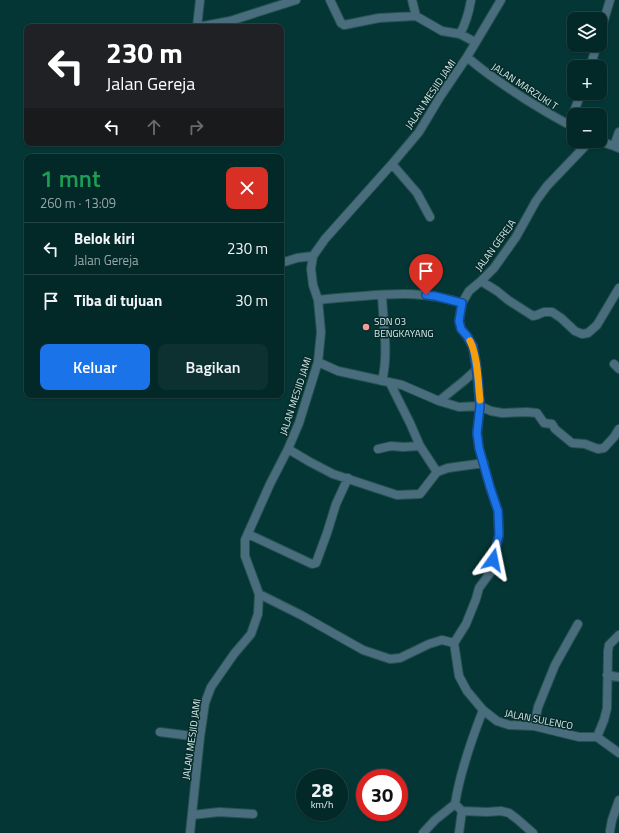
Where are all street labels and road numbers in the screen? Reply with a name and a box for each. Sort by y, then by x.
street label: JALAN MESJID JAMI [401,56,459,132]
street label: JALAN MARZUKI T [489,59,562,114]
street label: JALAN GEREJA [471,216,519,274]
street label: JALAN MESJID JAMI [276,355,315,437]
street label: JALAN MESJID JAMI [178,698,205,780]
street label: JALAN SULENCO [503,706,575,734]

